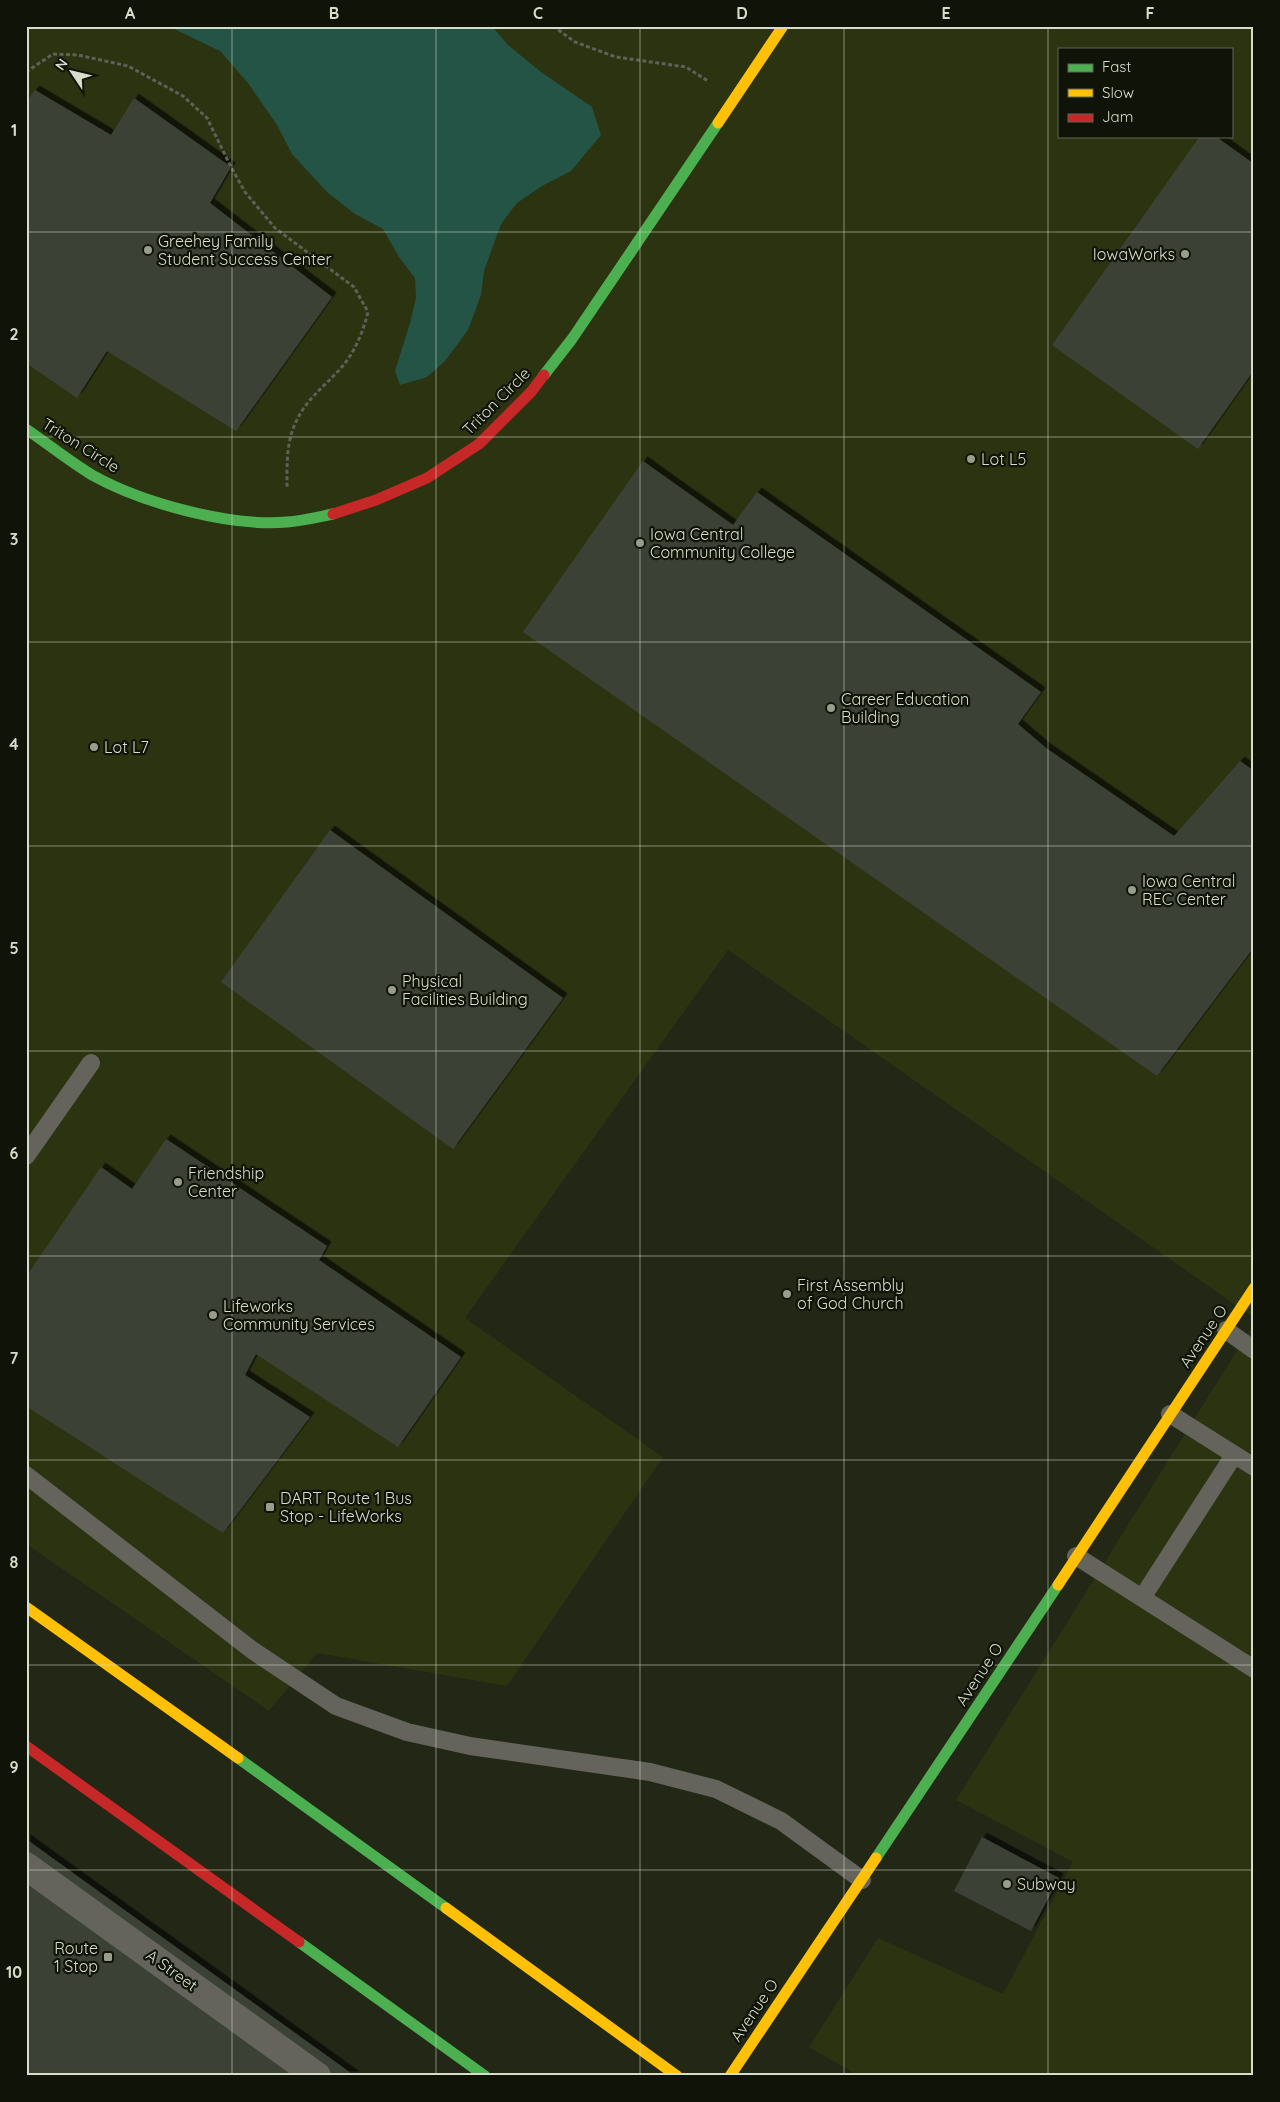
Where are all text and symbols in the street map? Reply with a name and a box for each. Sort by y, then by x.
text: A [125,3,136,23]
text: B [329,3,339,23]
text: C [533,3,543,23]
text: D [736,3,748,23]
text: E [941,3,951,23]
text: F [1146,3,1155,23]
north arrow [48,48,98,98]
legend [1058,48,1232,138]
text: N [51,55,72,74]
text: Fast [1102,57,1131,76]
text: Slow [1102,83,1134,102]
text: Jam [1102,107,1133,126]
text: 1 [11,120,17,140]
place label: Greehey Family Student Success Center [158,231,332,269]
marker: Greehey Family Student Success Center [142,244,154,256]
place label: IowaWorks [1093,244,1175,264]
marker: IowaWorks [1179,248,1191,260]
text: 2 [9,324,19,344]
street label: Triton Circle [458,363,534,439]
street label: Triton Circle [39,413,123,477]
place label: Lot L5 [981,449,1026,469]
marker: Lot L5 [965,453,977,465]
place label: Iowa Central Community College [650,524,795,562]
text: 3 [10,529,18,549]
marker: Iowa Central Community College [634,537,646,549]
place label: Career Education Building [841,689,969,727]
marker: Career Education Building [825,702,837,714]
text: 4 [9,734,19,754]
place label: Lot L7 [104,737,149,757]
marker: Lot L7 [88,741,100,753]
place label: Iowa Central REC Center [1142,871,1235,909]
marker: Iowa Central REC Center [1126,884,1138,896]
text: 5 [9,938,19,958]
place label: Physical Facilities Building [402,971,528,1009]
marker: Physical Facilities Building [386,984,398,996]
text: 6 [10,1143,19,1163]
place label: Friendship Center [188,1163,264,1201]
marker: Friendship Center [172,1176,184,1188]
place label: First Assembly of God Church [797,1275,904,1313]
marker: First Assembly of God Church [781,1288,793,1300]
place label: Lifeworks Community Services [223,1296,375,1334]
street label: Avenue O [1175,1301,1231,1371]
marker: Lifeworks Community Services [207,1309,219,1321]
text: 7 [10,1348,19,1368]
place label: DART Route 1 Bus Stop - LifeWorks [280,1488,412,1526]
marker: DART Route 1 Bus Stop - LifeWorks [264,1501,276,1513]
text: 8 [10,1552,19,1572]
street label: Avenue O [951,1639,1007,1709]
text: 9 [9,1757,19,1777]
place label: Subway [1017,1874,1076,1894]
marker: Subway [1001,1878,1013,1890]
place label: Route 1 Stop [54,1938,98,1976]
street label: A Street [142,1945,202,1995]
marker: Route 1 Stop [102,1951,114,1963]
text: 10 [6,1962,22,1982]
street label: Avenue O [726,1975,782,2045]

